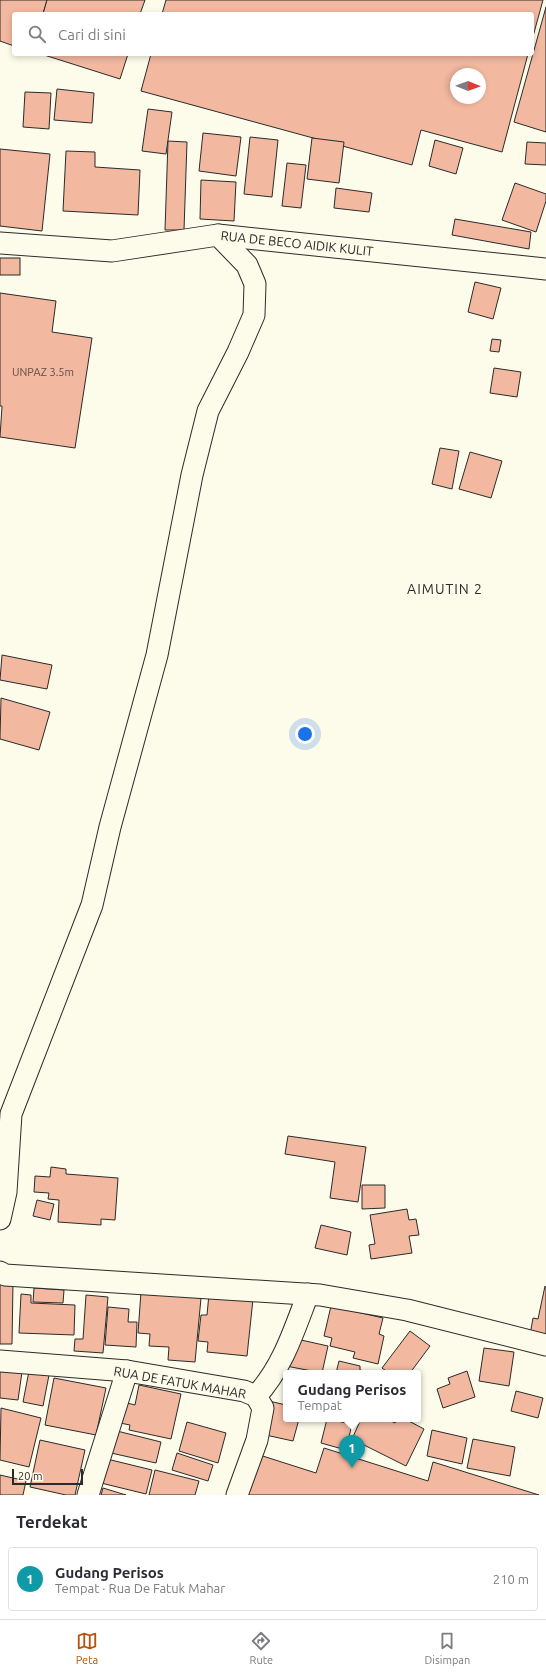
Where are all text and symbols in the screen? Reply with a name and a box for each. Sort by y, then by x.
search box [12,12,534,56]
icon: search [26,23,48,45]
text: Cari di sini [58,26,126,43]
north arrow [450,68,486,104]
street label: RUA DE BECO AIDIK KULIT [220,228,374,258]
house number: UNPAZ 3.5m [12,366,74,378]
district label: AIMUTIN 2 [407,581,483,597]
your location [295,724,315,744]
street label: RUA DE FATUK MAHAR [113,1363,247,1401]
popup [283,1370,421,1422]
text: Gudang Perisos [298,1381,406,1398]
text: Tempat [298,1398,342,1412]
pin: 1 [339,1435,365,1468]
scale bar [12,1467,83,1486]
text: 20 m [18,1470,42,1482]
text: Terdekat [16,1512,88,1531]
text: Gudang Perisos [55,1564,164,1581]
text: 1 [26,1572,34,1586]
text: 210 m [493,1572,529,1586]
text: Tempat · Rua De Fatuk Mahar [55,1581,225,1595]
tab: Peta [76,1630,98,1666]
tab: Rute [250,1630,273,1666]
tab: Disimpan [425,1630,470,1666]

